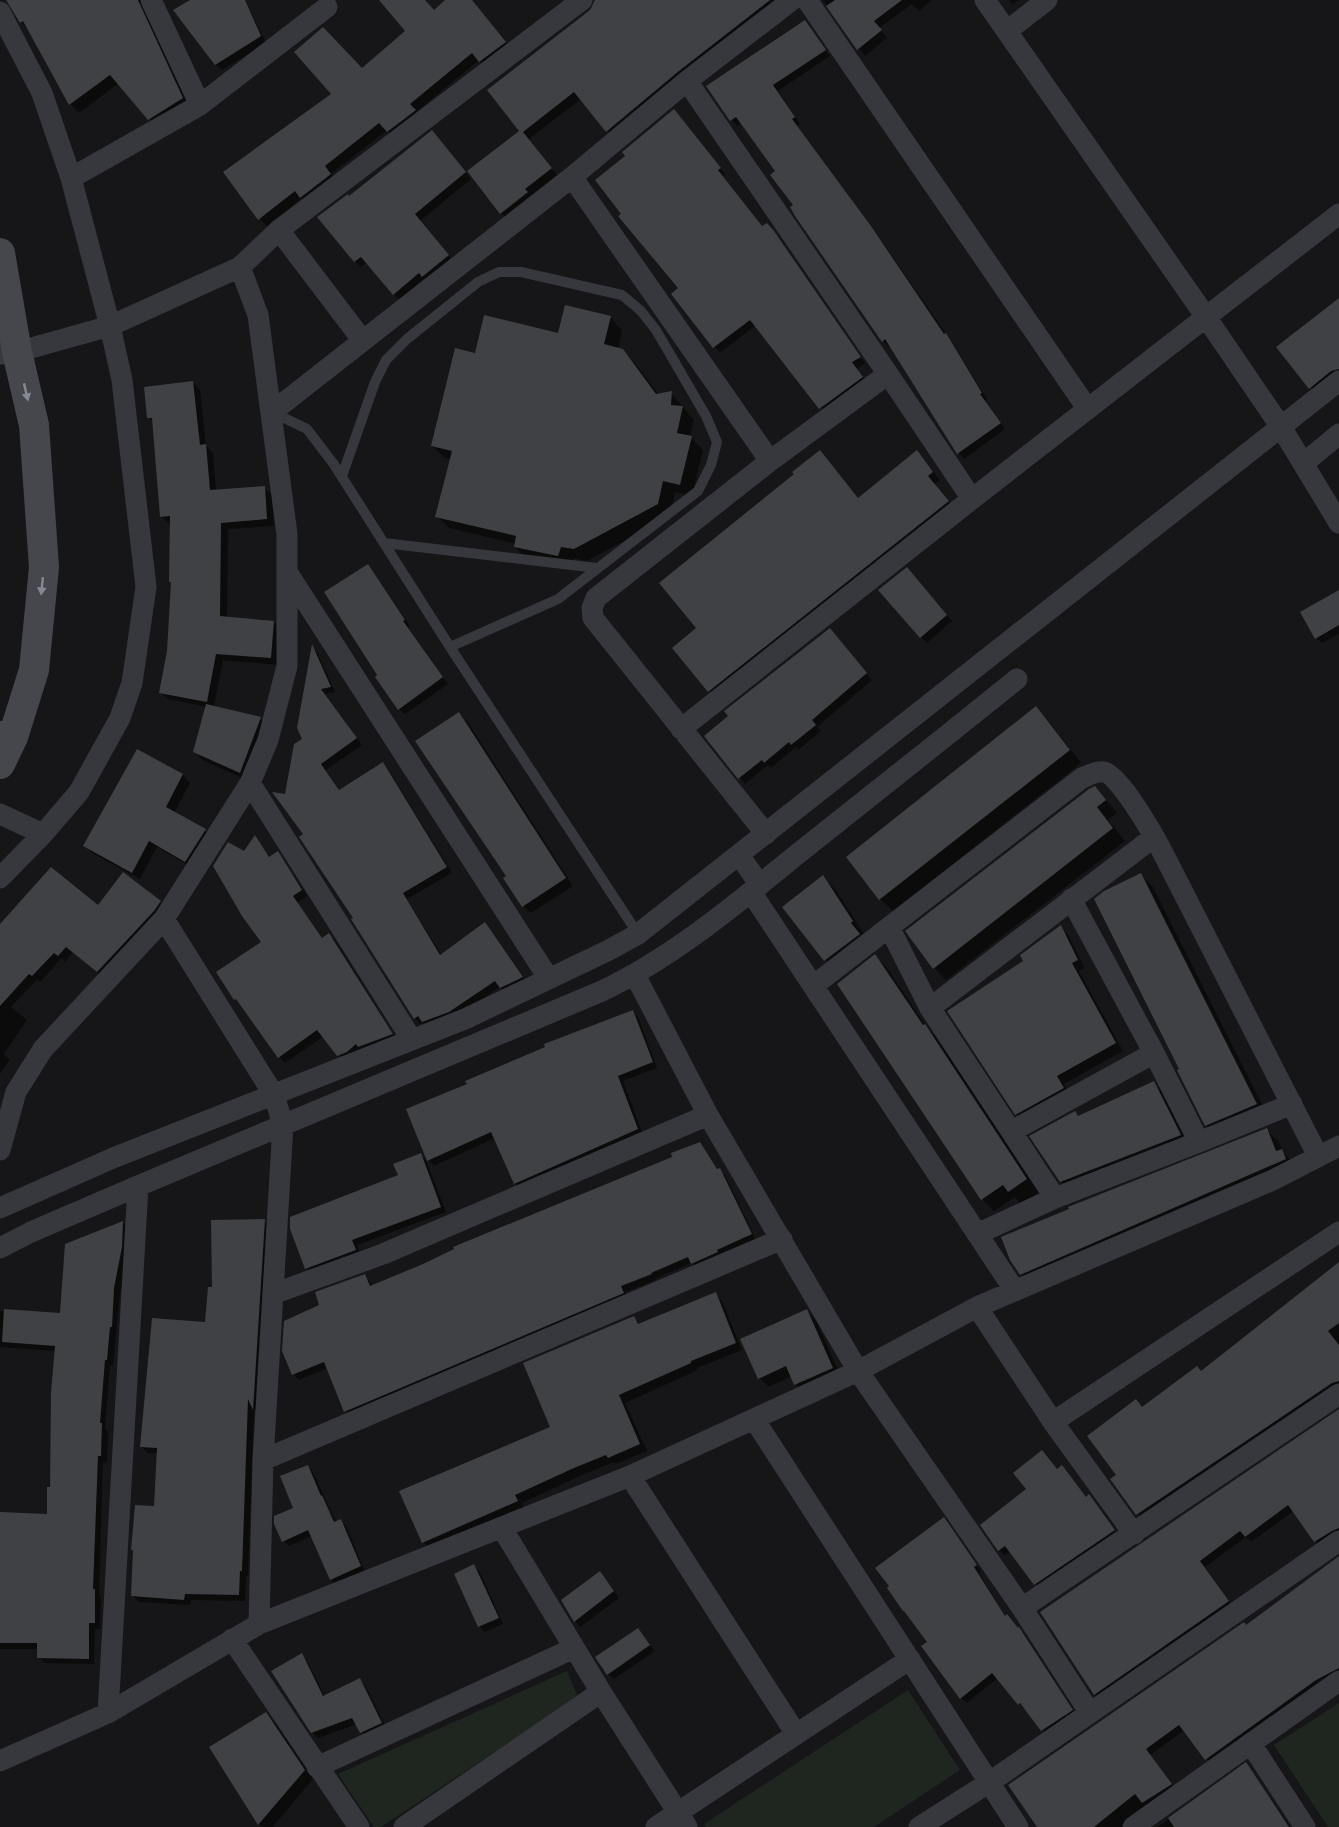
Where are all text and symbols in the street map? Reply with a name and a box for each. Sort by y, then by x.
one-way arrow [22,383,32,402]
one-way arrow [37,577,47,596]

